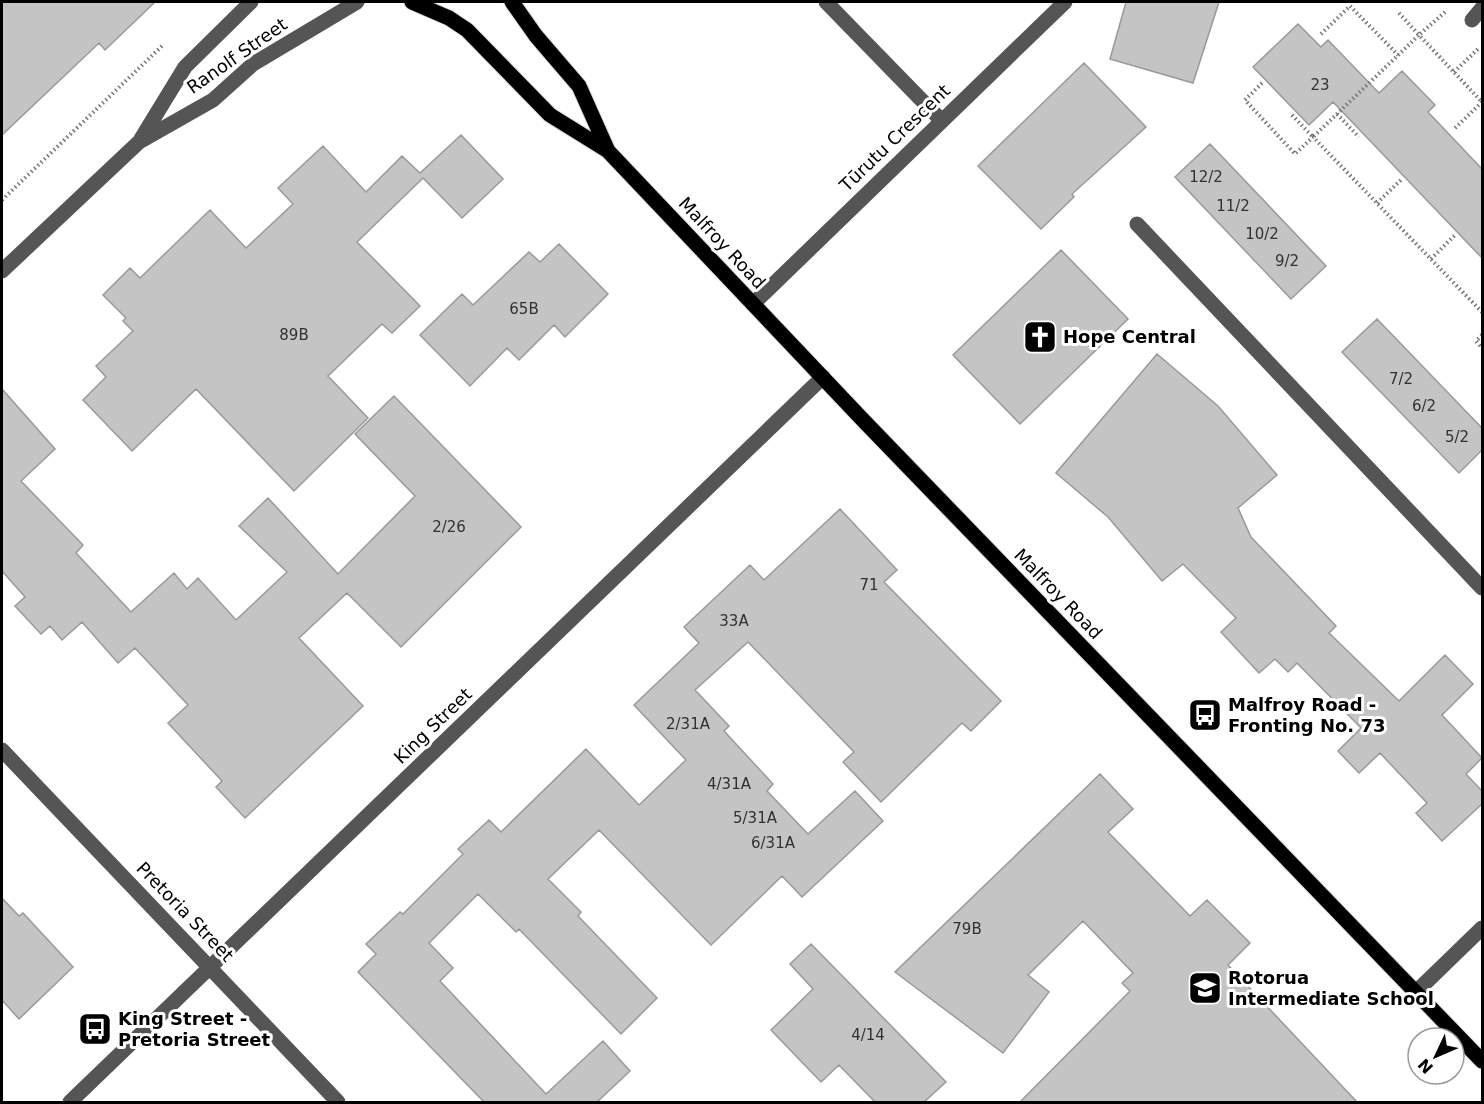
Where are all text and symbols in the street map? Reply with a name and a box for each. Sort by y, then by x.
street label: Ranolf Street [183,13,291,98]
house number: 23 [1310,76,1330,94]
street label: Tūrutu Crescent [835,80,954,196]
house number: 12/2 [1189,168,1223,186]
street label: Malfroy Road [675,193,770,293]
house number: 11/2 [1216,197,1250,215]
house number: 10/2 [1245,225,1279,243]
house number: 9/2 [1275,252,1299,270]
house number: 65B [509,300,539,318]
church icon: Hope Central [1022,319,1058,355]
house number: 89B [279,326,309,344]
place label: Hope Central [1063,326,1196,347]
house number: 7/2 [1389,370,1413,388]
house number: 6/2 [1412,397,1436,415]
house number: 5/2 [1445,428,1469,446]
house number: 2/26 [432,518,466,536]
street label: Malfroy Road [1010,544,1107,643]
house number: 71 [859,576,879,594]
house number: 33A [719,612,749,630]
street label: King Street [389,683,476,768]
place label: Malfroy Road - Fronting No. 73 [1228,694,1386,736]
bus stop icon: Malfroy Road - Fronting No. 73 [1187,697,1223,733]
house number: 2/31A [666,715,711,733]
house number: 4/31A [707,775,752,793]
house number: 5/31A [733,809,778,827]
house number: 6/31A [751,834,796,852]
street label: Pretoria Street [132,857,238,966]
house number: 79B [952,920,982,938]
place label: Rotorua Intermediate School [1228,967,1434,1009]
school or university icon: Rotorua Intermediate School [1187,970,1223,1006]
place label: King Street - Pretoria Street [118,1008,271,1050]
bus stop icon: King Street - Pretoria Street [77,1011,113,1047]
house number: 4/14 [851,1026,885,1044]
north arrow [1406,1026,1466,1086]
text: N [1414,1055,1437,1077]

